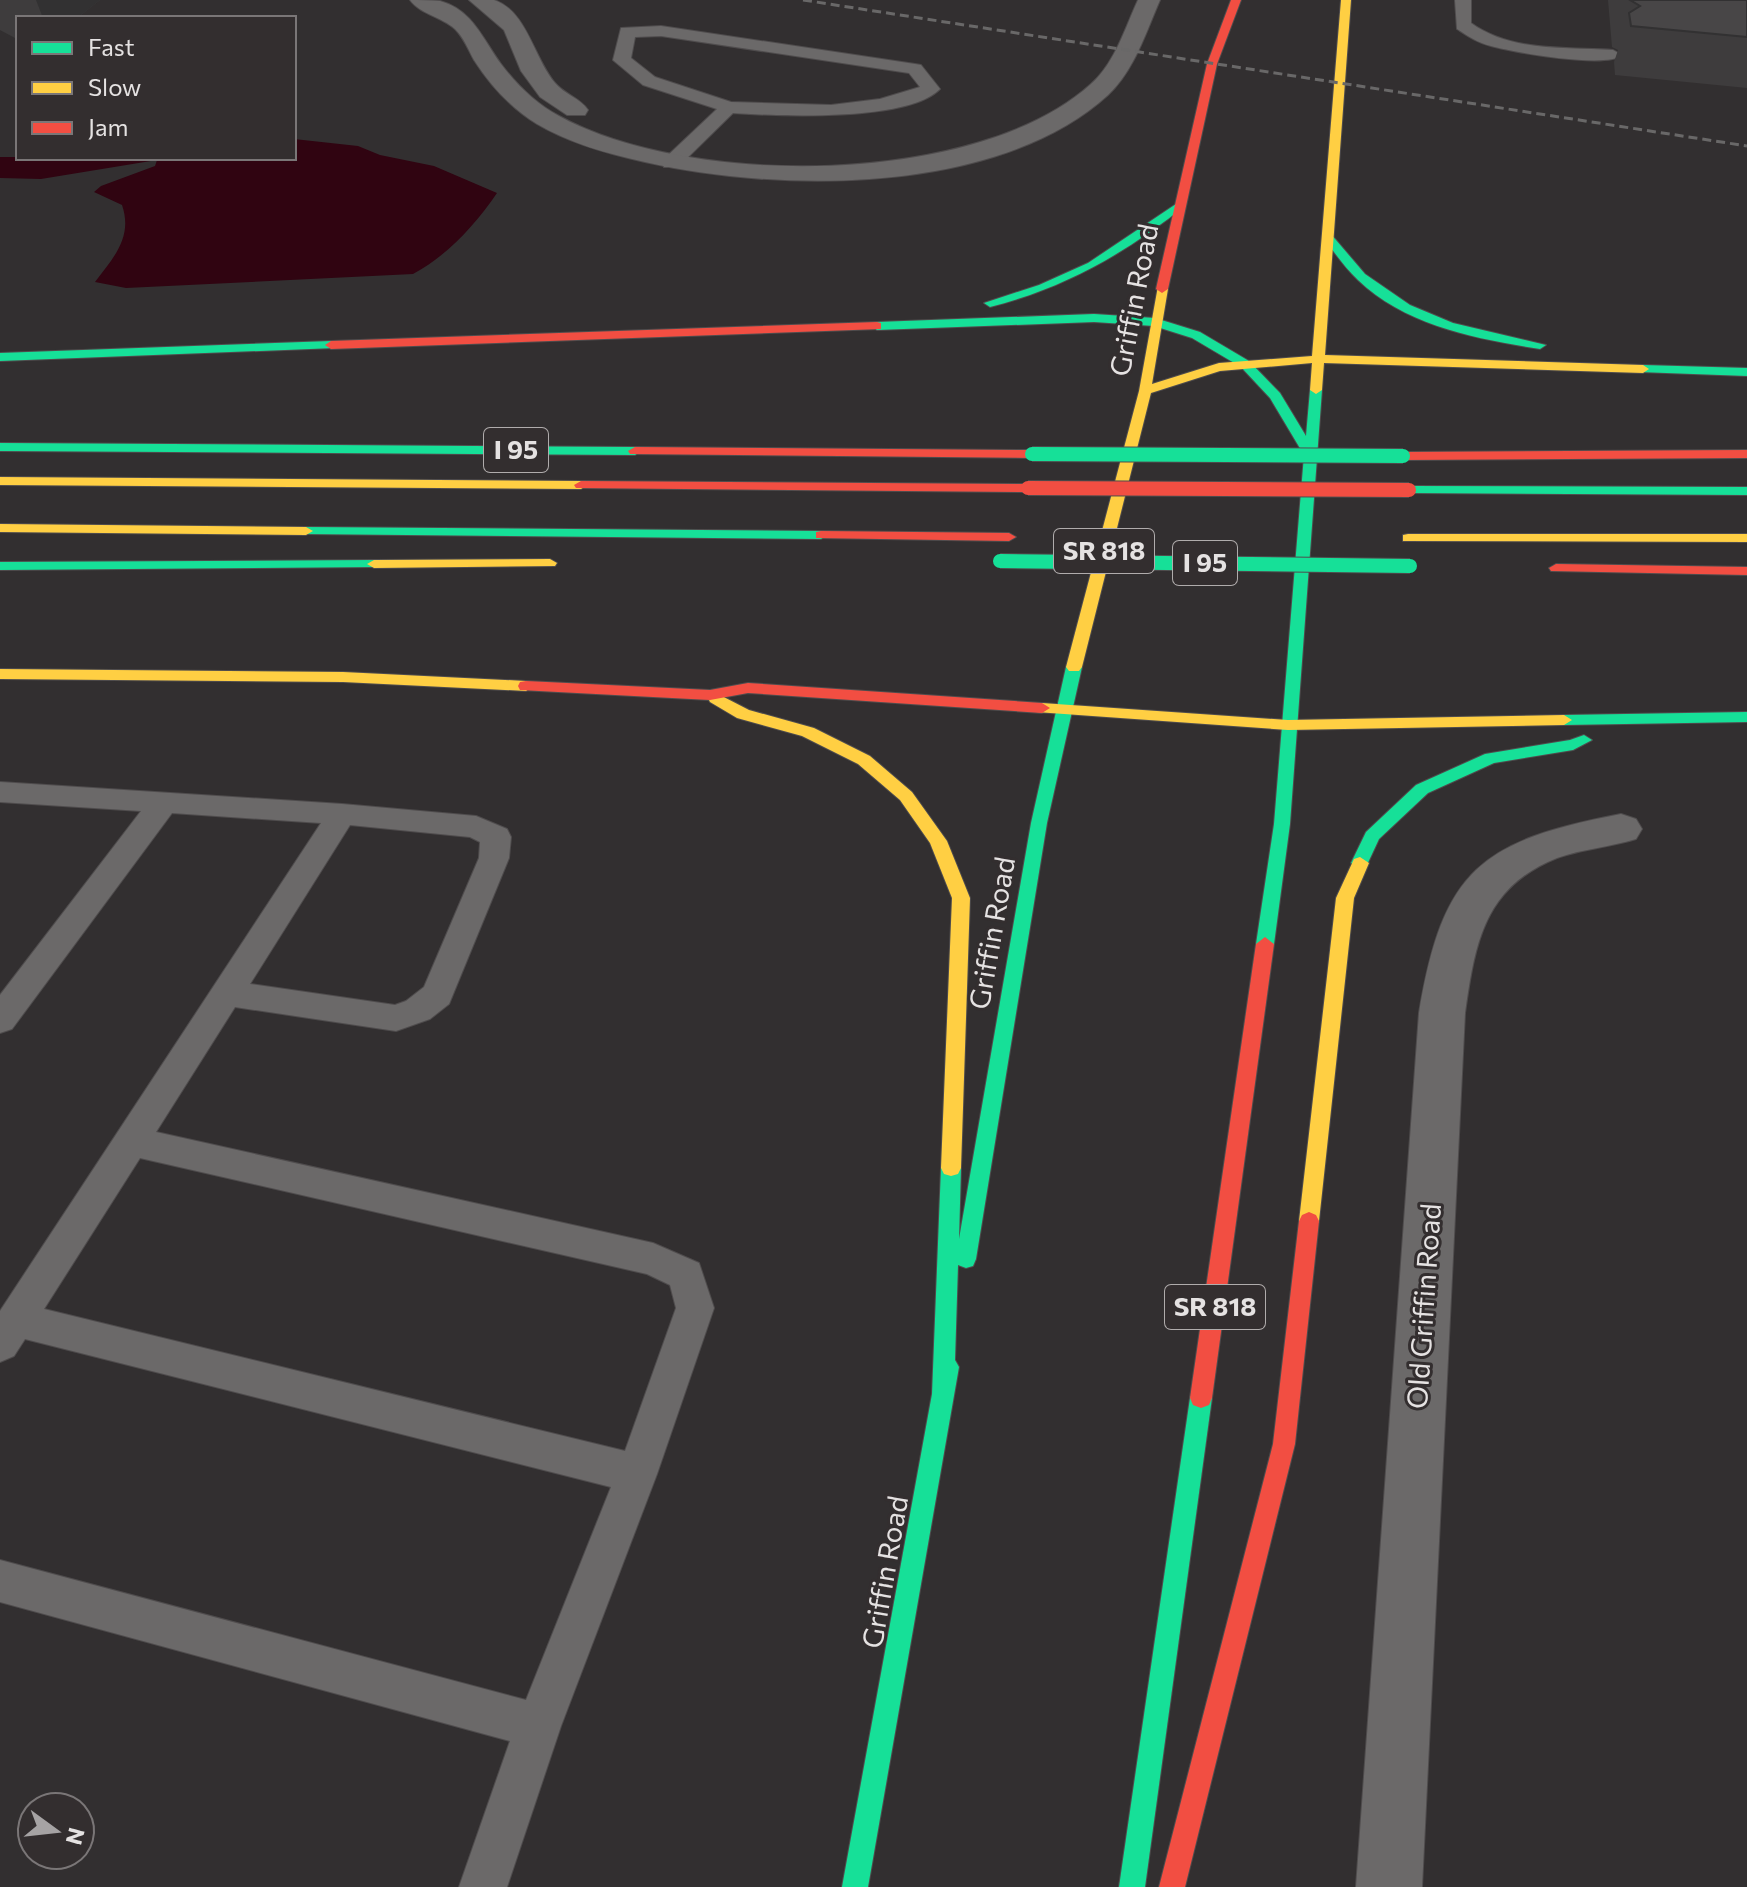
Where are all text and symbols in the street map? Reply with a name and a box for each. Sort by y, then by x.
legend [16,16,296,160]
text: Fast [88,32,135,61]
text: Slow [88,72,141,101]
text: Jam [88,112,128,141]
street label: Griffin Road [1102,221,1164,379]
road number: I 95 [484,428,548,472]
road number: SR 818 [1054,529,1154,573]
road number: I 95 [1173,541,1237,585]
street label: Griffin Road [961,854,1021,1012]
street label: Old Griffin Road [1399,1202,1447,1410]
road number: SR 818 [1165,1285,1265,1329]
street label: Griffin Road [854,1493,914,1651]
north arrow [16,1791,96,1871]
text: N [61,1825,91,1848]

